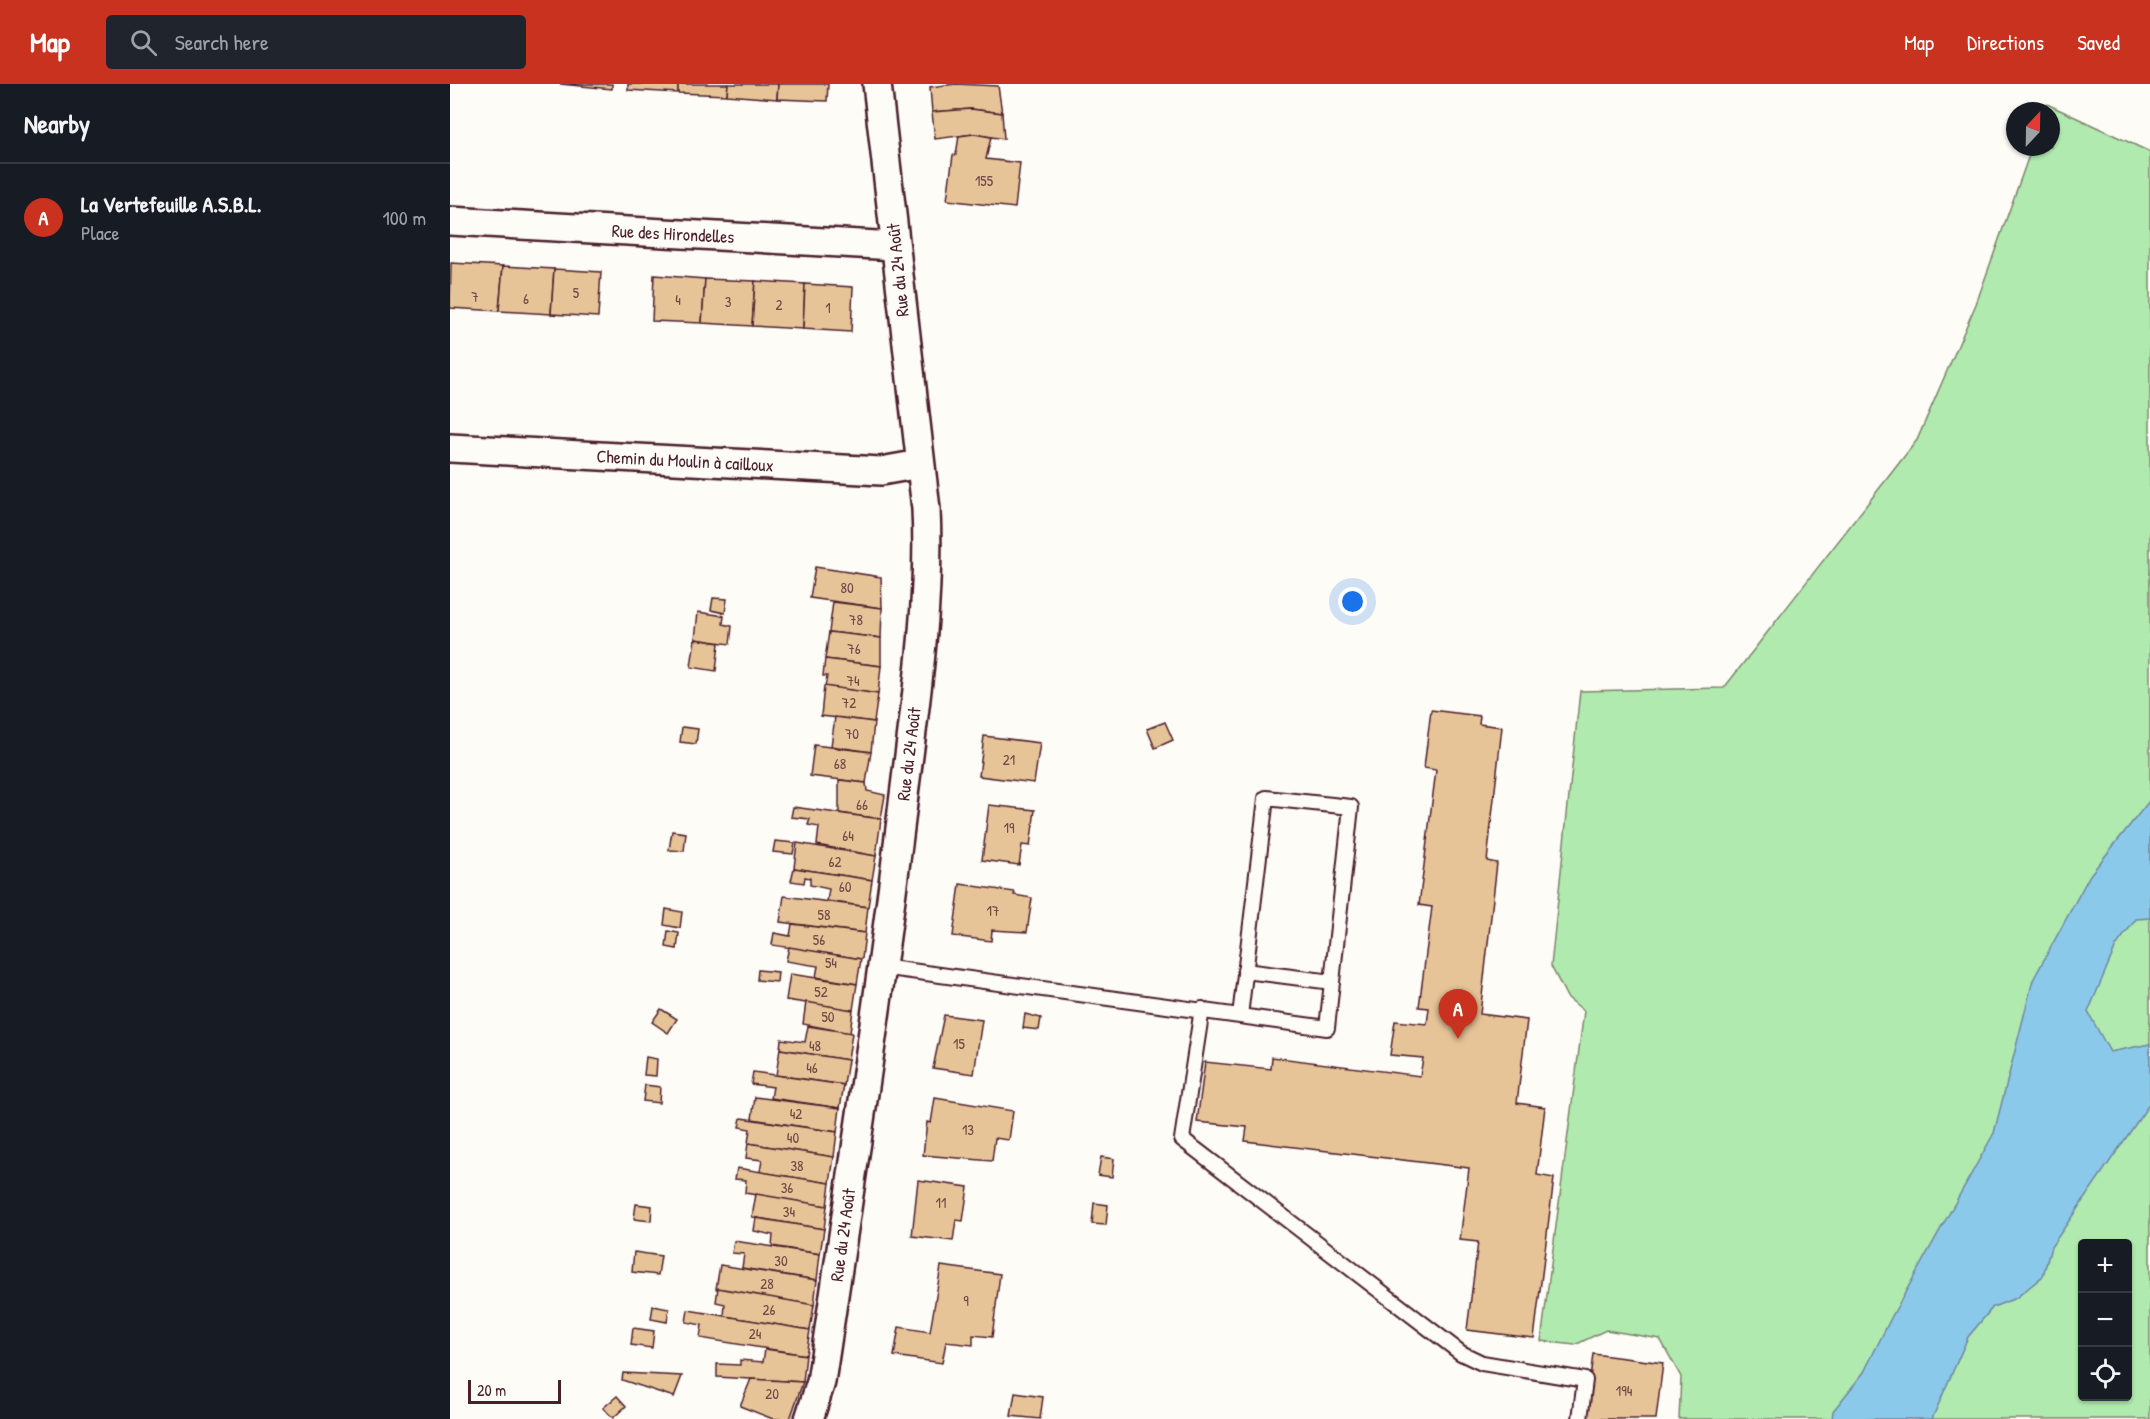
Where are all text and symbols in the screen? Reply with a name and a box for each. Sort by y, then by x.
search box [106,15,526,69]
text: Map [30,23,70,61]
icon: search [127,26,160,59]
text: Search here [175,27,269,57]
text: Map [1904,28,1934,57]
text: Directions [1967,28,2044,57]
text: Saved [2077,28,2120,57]
north arrow [2006,102,2060,156]
text: Nearby [24,106,90,141]
house number: 155 [975,170,994,191]
text: La Vertefeuille A.S.B.L. [81,189,261,219]
text: A [39,204,48,231]
text: 100 m [383,204,426,231]
street label: Rue des Hirondelles [611,218,735,249]
text: Place [81,219,120,246]
street label: Rue du 24 Août [880,221,915,318]
house number: 5 [573,282,580,303]
house number: 7 [471,286,479,307]
house number: 6 [523,288,529,309]
house number: 4 [675,289,681,310]
house number: 3 [725,291,732,312]
house number: 2 [775,294,783,315]
house number: 1 [825,297,831,318]
street label: Chemin du Moulin à cailloux [596,443,774,478]
house number: 80 [840,577,854,598]
your location [1338,587,1367,616]
house number: 78 [849,609,863,630]
house number: 76 [847,638,861,659]
house number: 74 [846,670,860,691]
house number: 72 [842,692,856,713]
street label: Rue du 24 Août [890,705,927,802]
house number: 70 [845,723,859,744]
house number: 21 [1003,749,1015,770]
house number: 68 [834,753,846,774]
house number: 66 [856,794,868,815]
house number: 19 [1004,817,1015,838]
house number: 64 [842,825,854,846]
house number: 62 [828,851,842,872]
house number: 60 [839,876,852,897]
house number: 17 [987,900,999,921]
house number: 58 [818,904,830,925]
house number: 56 [813,929,825,950]
house number: 54 [825,952,837,973]
house number: 52 [814,981,828,1002]
pin: A [1438,990,1478,1039]
house number: 50 [821,1006,835,1027]
house number: 15 [953,1033,966,1054]
house number: 48 [809,1035,821,1056]
house number: 46 [806,1057,818,1078]
house number: 42 [790,1103,802,1124]
house number: 13 [962,1119,974,1140]
house number: 40 [787,1127,799,1148]
house number: 38 [790,1155,804,1176]
house number: 36 [781,1177,793,1198]
street label: Rue du 24 Août [824,1186,862,1283]
house number: 11 [936,1192,946,1213]
house number: 34 [783,1201,796,1222]
map controls [2078,1239,2132,1401]
button: + [2078,1239,2132,1293]
house number: 30 [774,1250,788,1271]
house number: 28 [760,1273,774,1294]
house number: 9 [963,1290,969,1311]
button: − [2078,1293,2132,1347]
house number: 26 [762,1299,776,1320]
house number: 24 [749,1323,762,1344]
button: locate [2078,1347,2132,1401]
scale bar [468,1377,561,1404]
text: 20 m [477,1379,506,1401]
house number: 194 [1616,1380,1633,1401]
house number: 20 [765,1383,779,1404]

